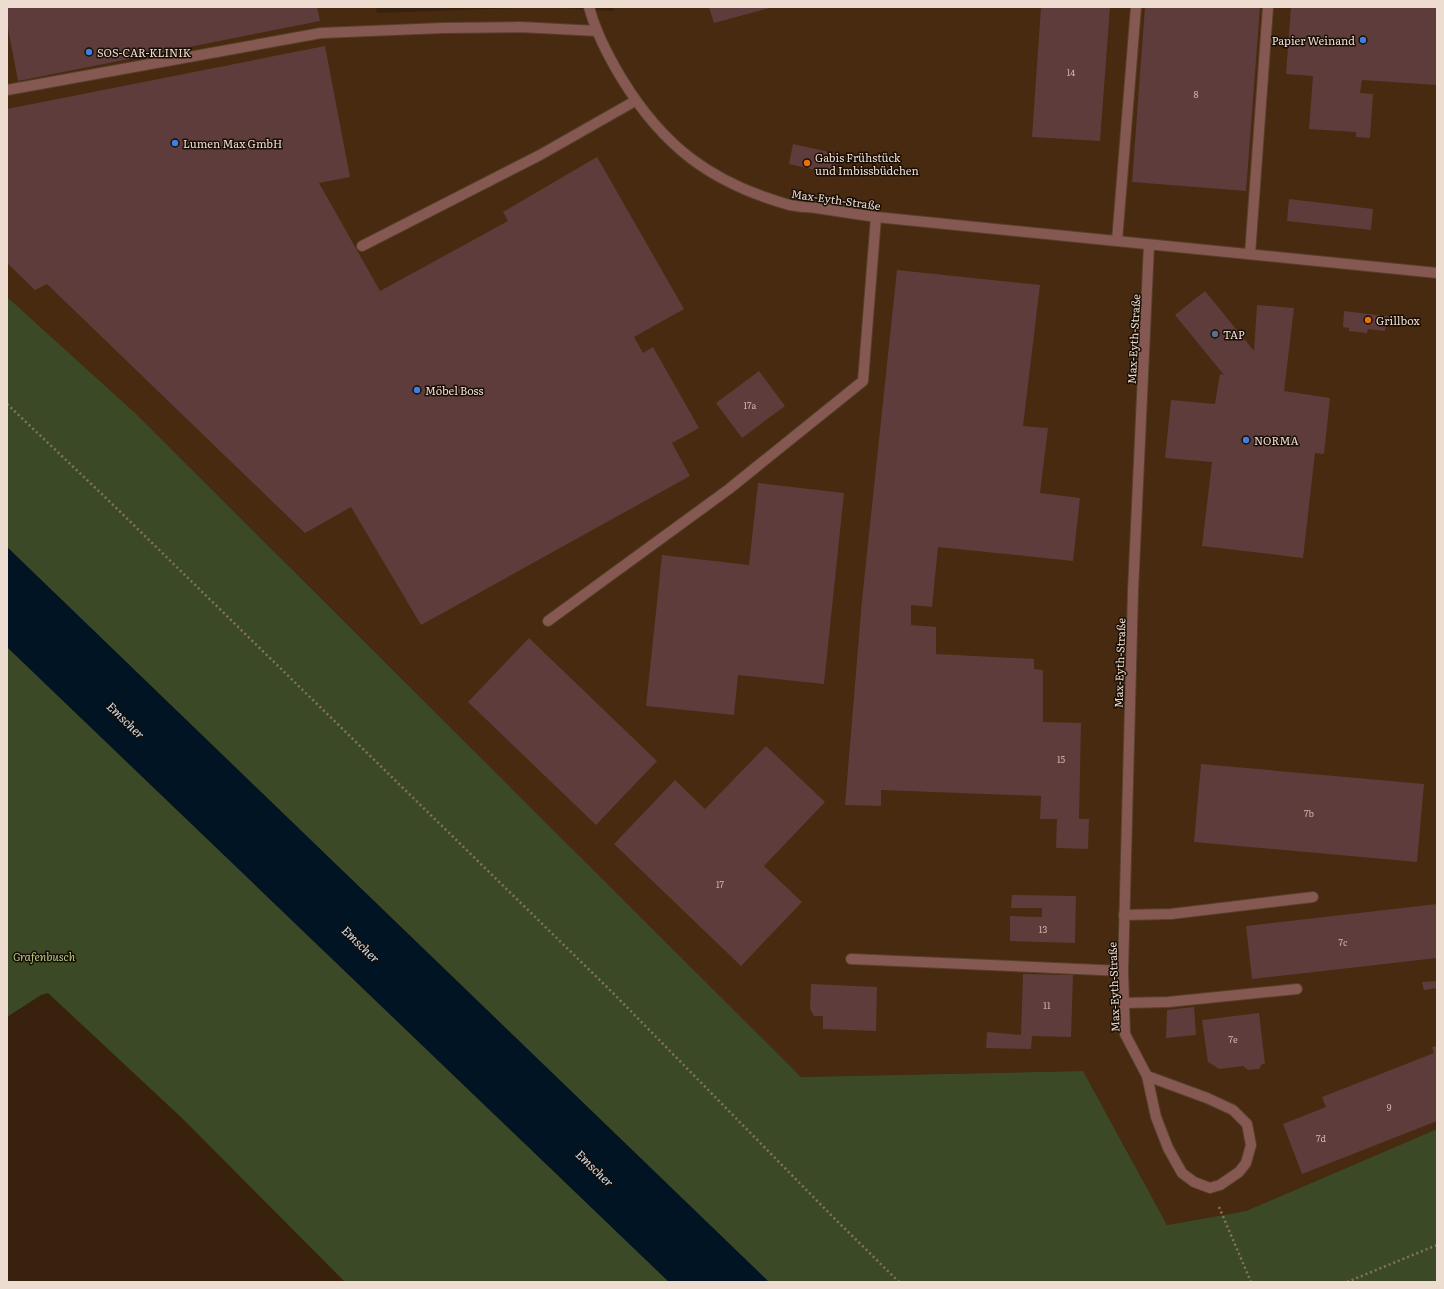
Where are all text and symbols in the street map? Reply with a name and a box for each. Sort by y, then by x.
place label: Papier Weinand [1272,32,1355,48]
marker: Papier Weinand [1358,35,1368,45]
place label: SOS-CAR-KLINIK [97,44,192,60]
marker: SOS-CAR-KLINIK [84,47,94,57]
house number: 14 [1067,65,1075,79]
house number: 8 [1194,87,1199,101]
place label: Lumen Max GmbH [183,135,282,151]
marker: Lumen Max GmbH [170,138,180,148]
place label: Gabis Frühstück und Imbissbüdchen [815,149,919,178]
marker: Gabis Frühstück und Imbissbüdchen [802,158,812,168]
street label: Max-Eyth-Straße [790,185,882,213]
street label: Max-Eyth-Straße [1123,293,1143,384]
place label: Grillbox [1376,312,1420,328]
marker: Grillbox [1363,315,1373,325]
place label: TAP [1223,326,1245,342]
marker: TAP [1210,329,1220,339]
place label: Möbel Boss [425,382,484,398]
marker: Möbel Boss [412,385,422,395]
house number: 17a [744,398,757,412]
place label: NORMA [1254,432,1299,448]
marker: NORMA [1241,435,1251,445]
street label: Max-Eyth-Straße [1109,617,1129,708]
water label: Emscher [103,697,149,743]
house number: 15 [1057,752,1066,766]
house number: 7b [1304,806,1315,820]
house number: 17 [716,877,724,891]
water label: Emscher [338,921,384,967]
house number: 13 [1039,922,1047,936]
house number: 7c [1338,935,1348,949]
street label: Max-Eyth-Straße [1103,941,1123,1032]
park label: Grafenbusch [13,948,76,964]
house number: 11 [1043,998,1051,1012]
house number: 7e [1228,1032,1238,1046]
house number: 9 [1387,1100,1392,1114]
house number: 7d [1316,1131,1327,1145]
water label: Emscher [572,1145,618,1191]

